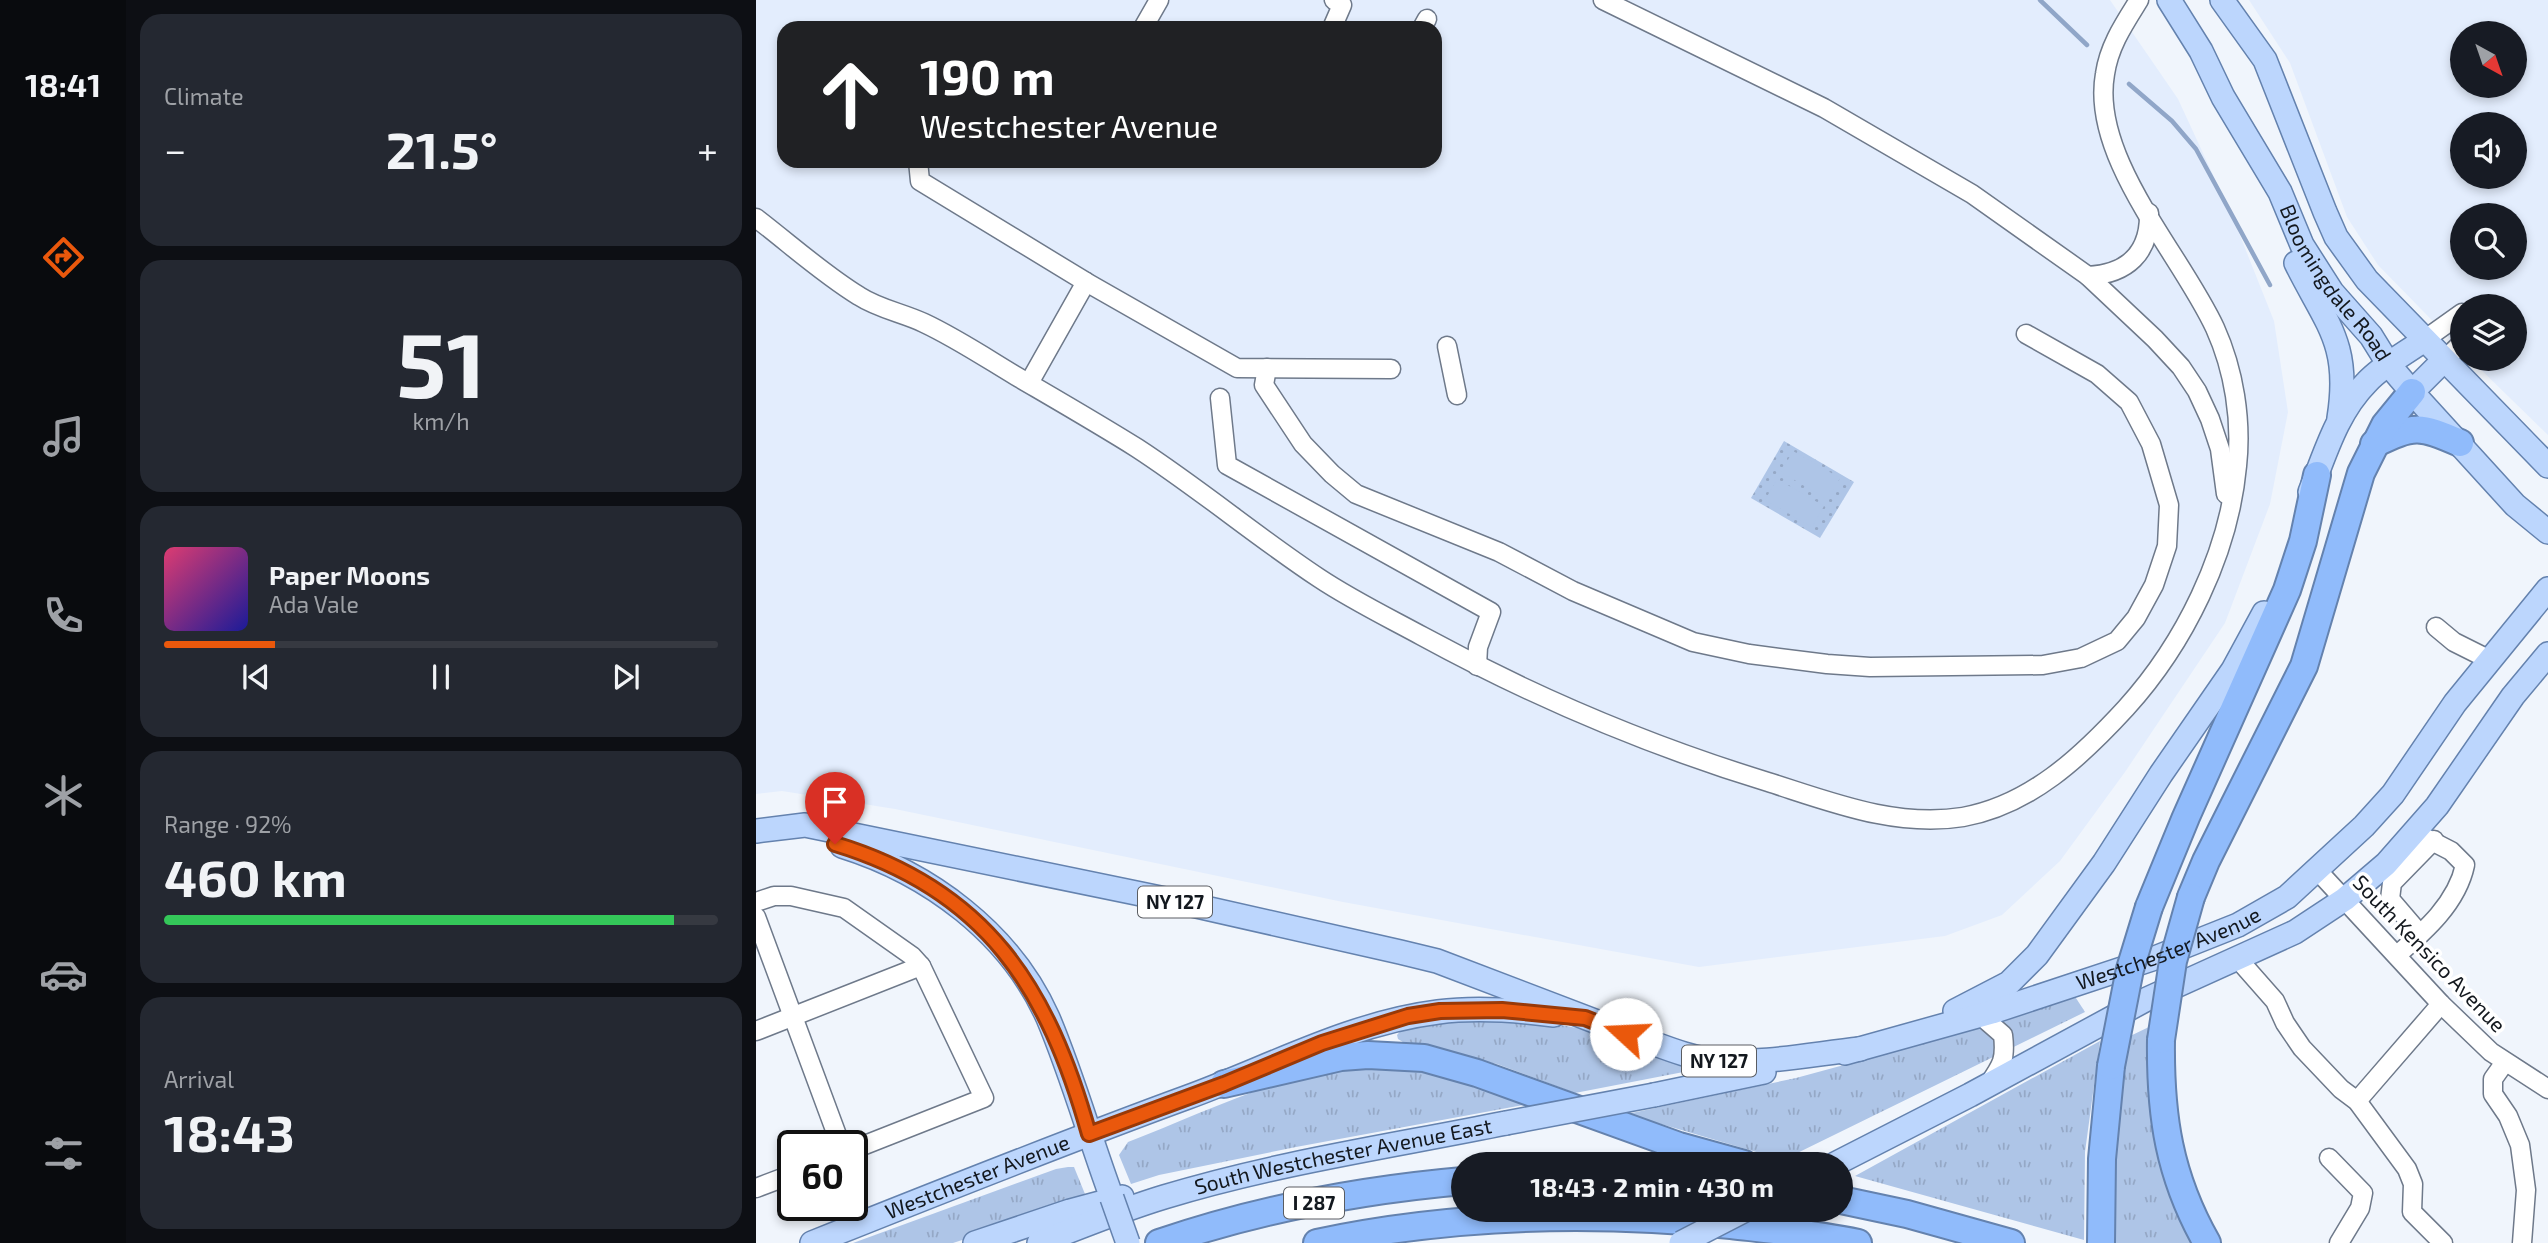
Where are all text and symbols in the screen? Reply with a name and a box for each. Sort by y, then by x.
north arrow [2450,21,2527,98]
map controls [2450,21,2527,371]
text: 190 m [920,46,1055,105]
icon: ahead [805,49,896,140]
text: 18:41 [25,65,101,103]
text: Climate [164,82,244,110]
text: Westchester Avenue [920,106,1218,144]
button: sound [2450,112,2527,189]
text: 21.5° [386,117,498,179]
text: − [164,126,186,172]
text: + [697,126,718,172]
street label: Bloomingdale Road [2275,200,2397,365]
button: search [2450,203,2527,280]
icon: directions [39,233,88,282]
button: layers [2450,294,2527,371]
text: 51 [396,307,486,416]
text: km/h [412,407,470,435]
icon: music [39,412,88,461]
text: Paper Moons [269,559,430,590]
text: Ada Vale [269,590,359,618]
icon: phone [39,591,88,640]
icon: previous [237,658,275,696]
icon: pause [422,658,460,696]
icon: next [607,658,645,696]
icon: climate [39,771,88,820]
pin [805,772,865,844]
icon: arrive [816,783,854,821]
text: Range · 92% [164,810,292,838]
text: 460 km [164,845,347,907]
street label: South Kensico Avenue [2349,869,2512,1037]
road number: NY 127 [1138,887,1212,918]
street label: Westchester Avenue [2073,901,2265,994]
icon: car [39,950,88,999]
position arrow [1589,997,1663,1071]
road number: NY 127 [1682,1046,1756,1077]
text: Arrival [164,1065,234,1093]
text: 18:43 [164,1100,295,1162]
street label: South Westchester Avenue East [1191,1112,1494,1199]
icon: filters [39,1129,88,1178]
street label: Westchester Avenue [881,1129,1073,1223]
speed limit sign: 60 [777,1130,868,1221]
text: 18:43 · 2 min · 430 m [1530,1171,1774,1202]
road number: I 287 [1284,1188,1344,1218]

